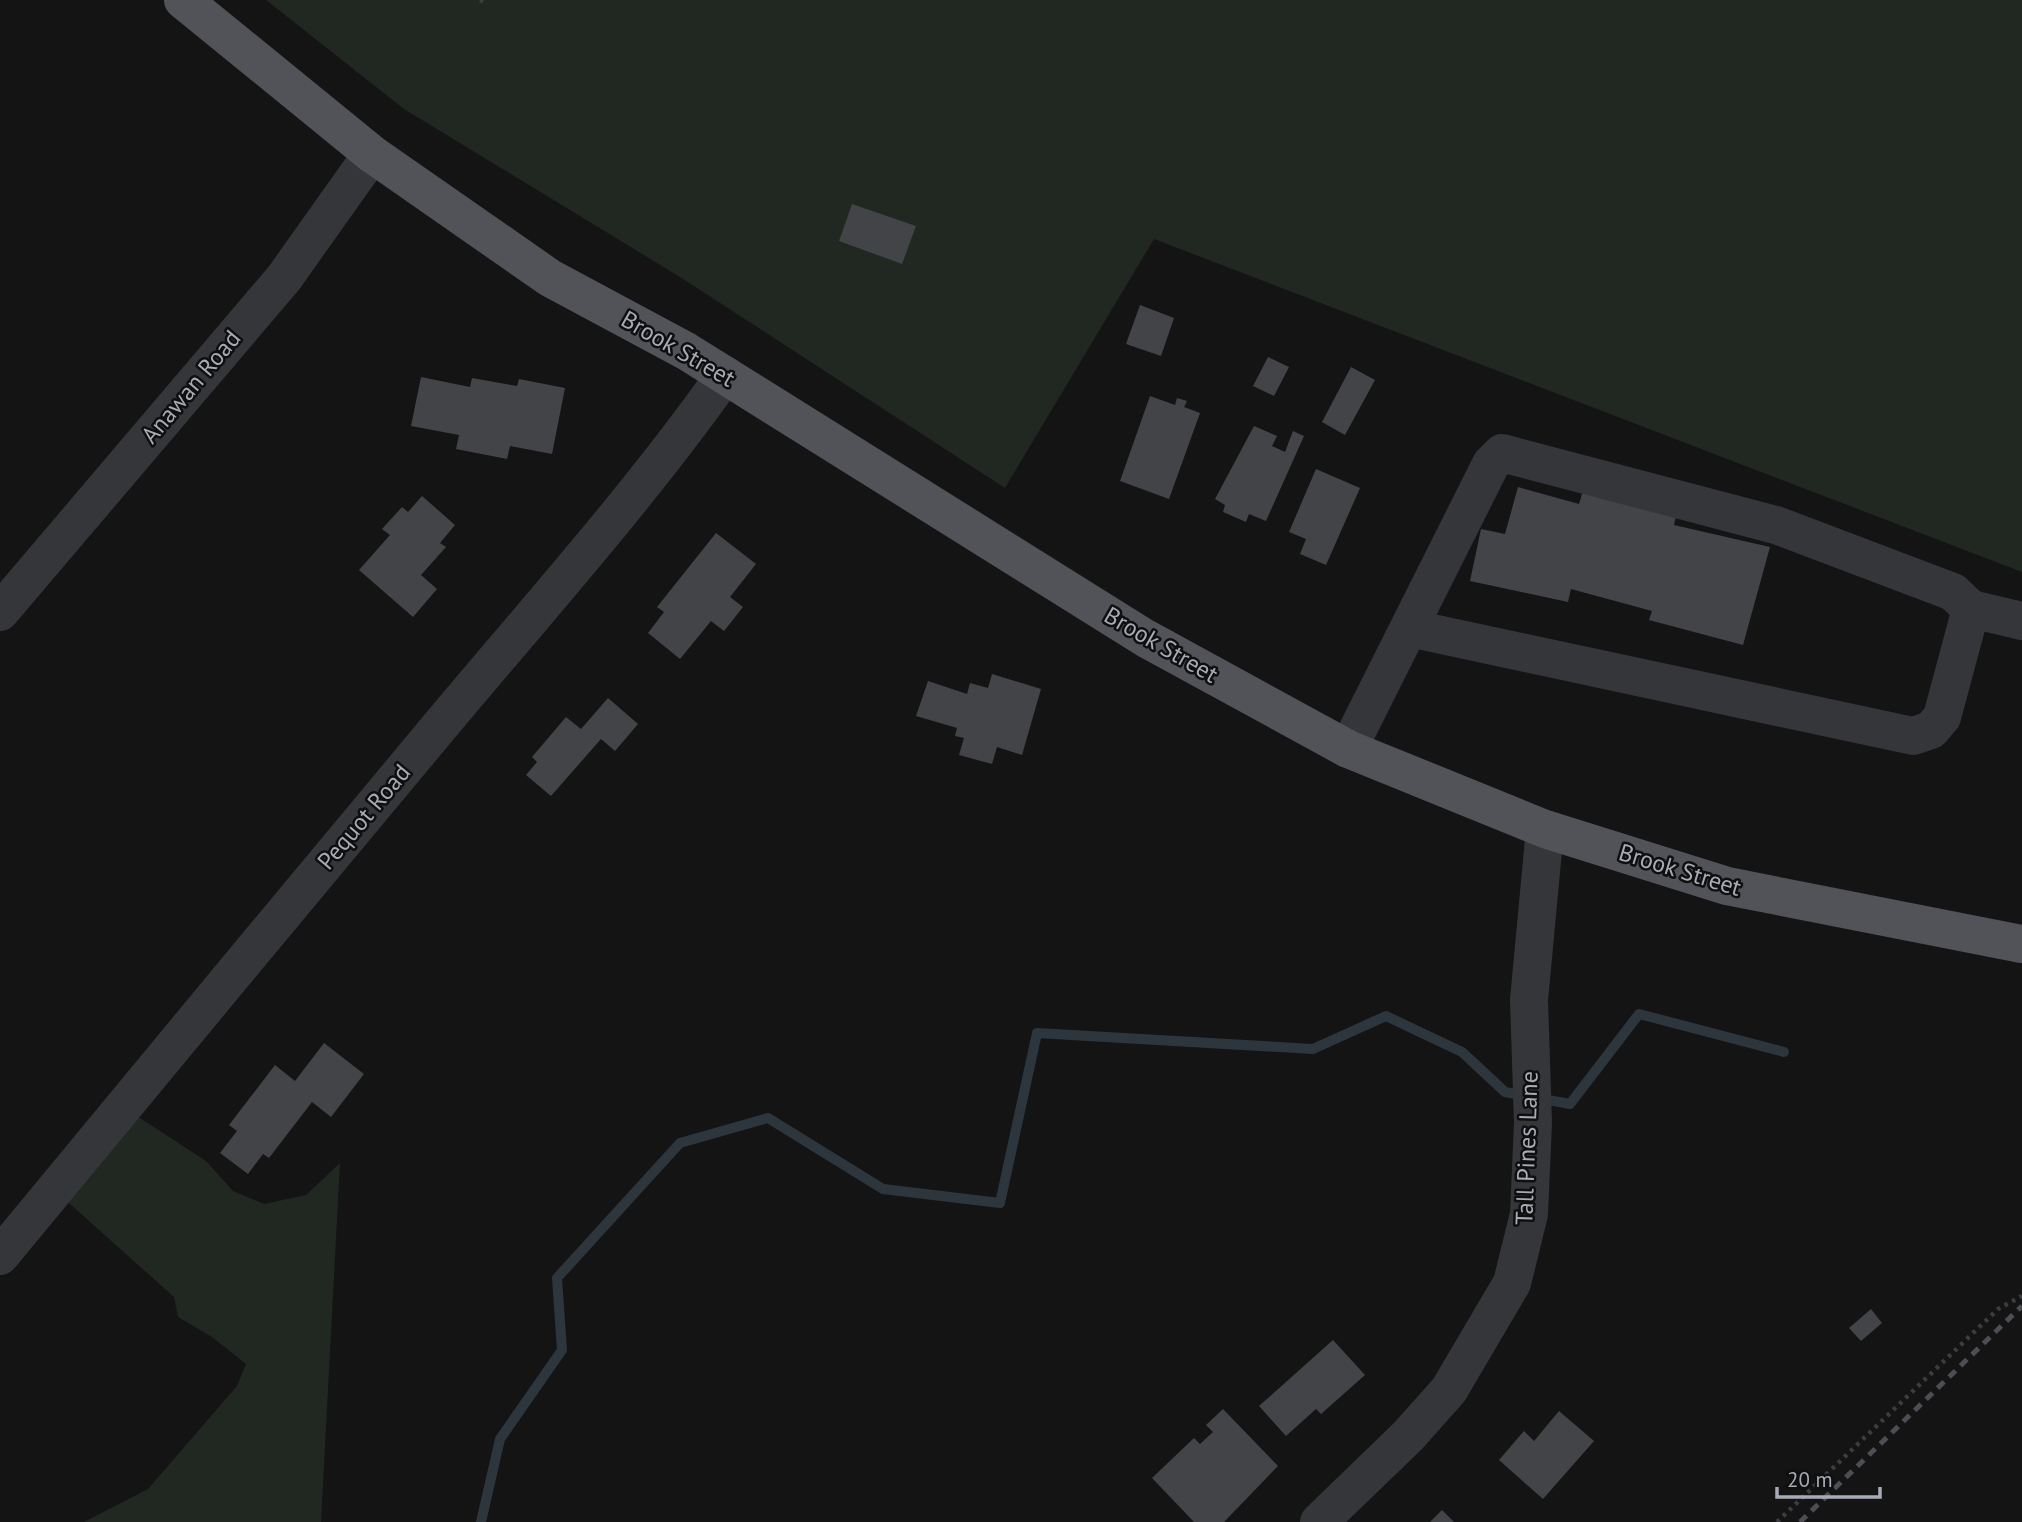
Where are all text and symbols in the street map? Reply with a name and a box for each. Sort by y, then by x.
street label: Brook Street [616,304,741,394]
street label: Anawan Road [134,323,247,450]
street label: Brook Street [1099,600,1224,690]
street label: Pequot Road [310,757,417,876]
street label: Brook Street [1615,836,1745,903]
street label: Tall Pines Lane [1508,1071,1545,1225]
scale bar [1777,1456,1880,1500]
text: 20 m [1787,1466,1833,1493]

